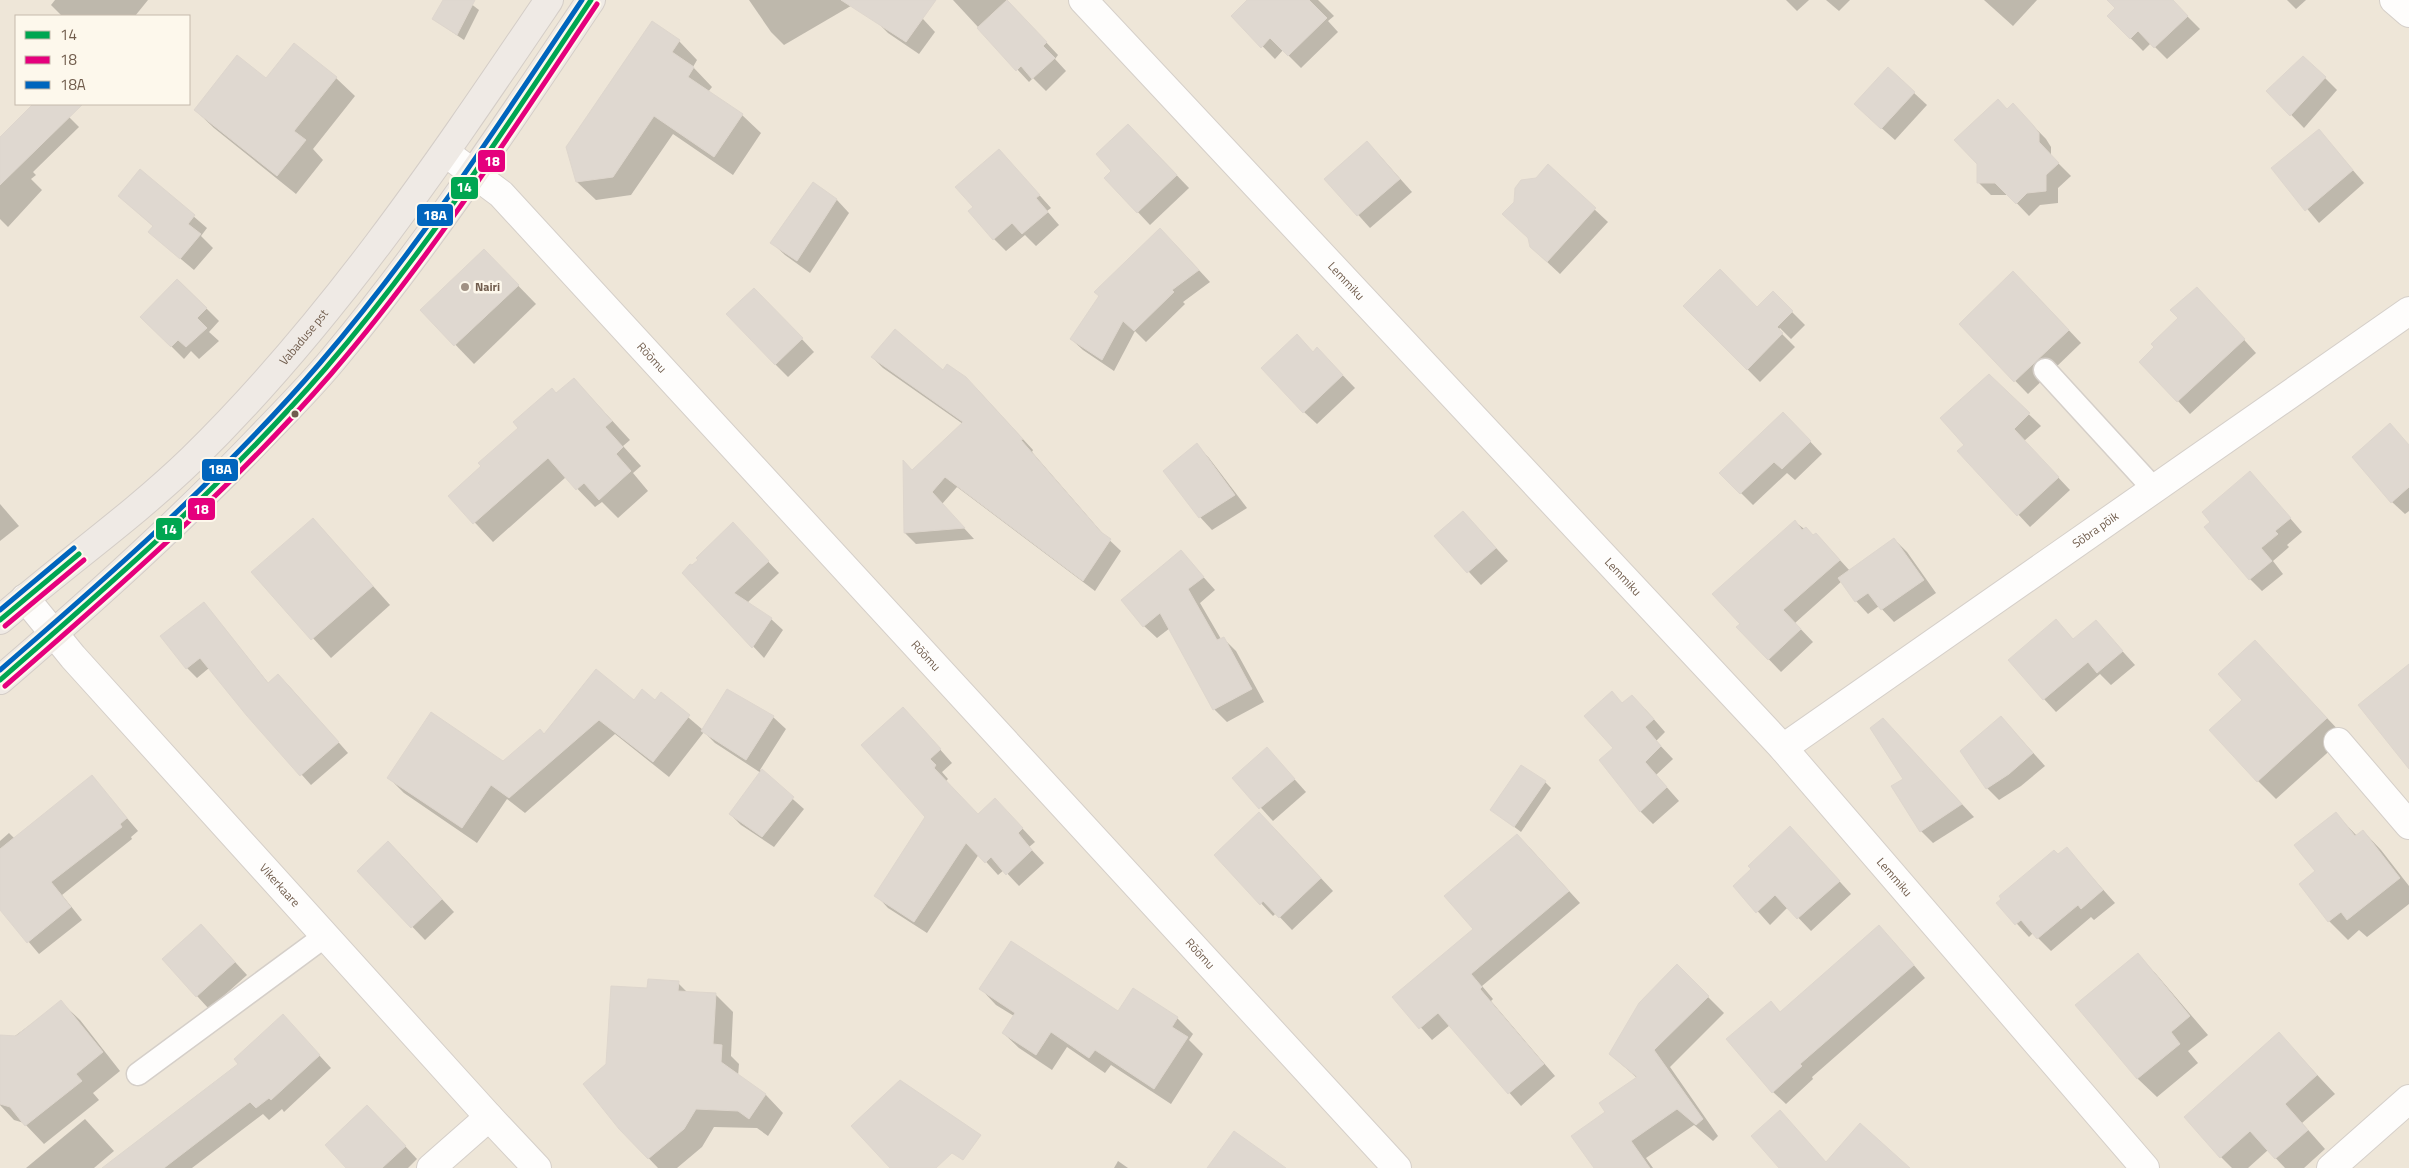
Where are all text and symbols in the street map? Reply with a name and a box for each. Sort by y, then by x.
legend [15,15,190,105]
text: 14 [60,23,77,46]
text: 18 [60,48,77,71]
text: 18A [60,73,86,96]
line badge: 18 [477,149,506,173]
text: 18 [484,150,500,171]
line badge: 14 [450,176,479,200]
text: 14 [456,176,472,197]
line badge: 18A [416,203,454,227]
text: 18A [423,204,448,225]
street label: Lemmiku [1324,257,1369,304]
place label: Nairi [475,277,500,296]
marker: Nairi [459,281,471,293]
street label: Vabaduse pst [274,304,333,369]
street label: Rõõmu [633,338,671,377]
unlabelled marker [290,409,300,419]
line badge: 18A [201,458,239,482]
text: 18A [208,458,233,479]
line badge: 18 [187,497,216,521]
text: 18 [193,498,209,519]
street label: Sõbra põik [2068,506,2123,552]
line badge: 14 [155,517,183,541]
text: 14 [161,518,177,539]
street label: Lemmiku [1600,553,1646,600]
street label: Rõõmu [907,636,945,675]
street label: Lemmiku [1872,853,1917,901]
street label: Vikerkaare [255,859,305,911]
street label: Rõõmu [1181,934,1220,973]

